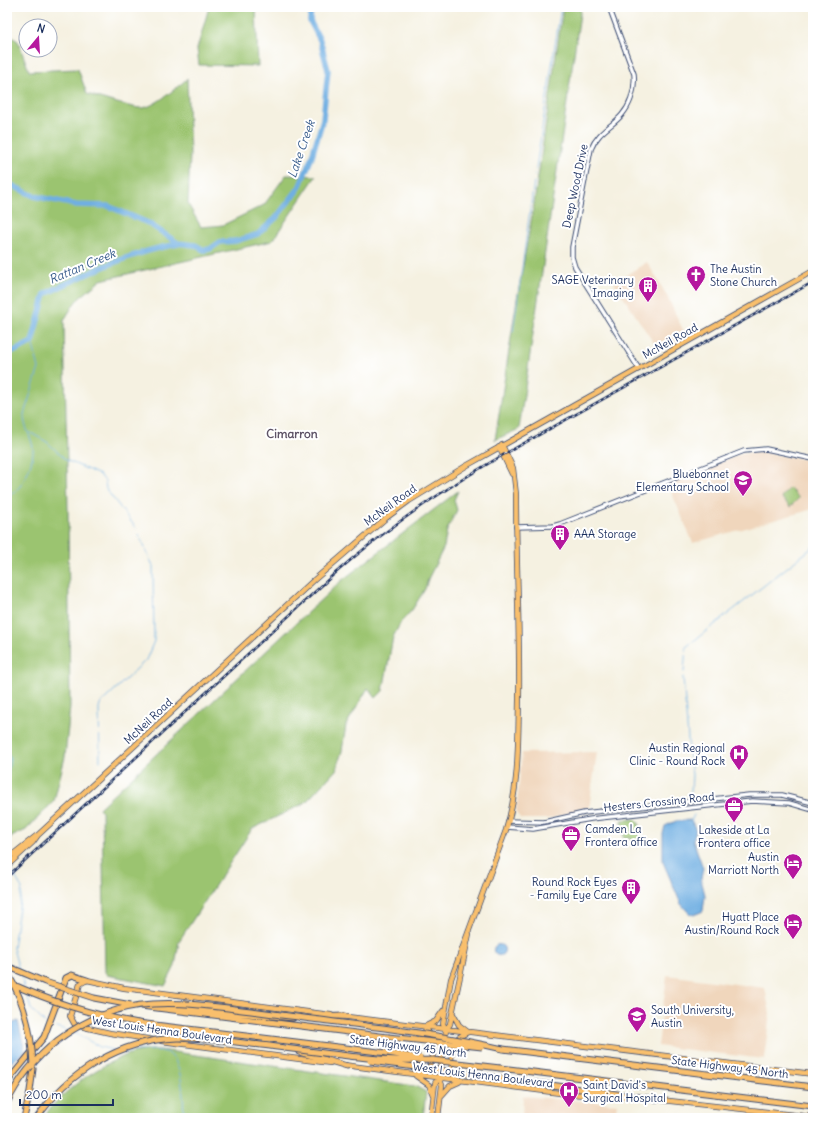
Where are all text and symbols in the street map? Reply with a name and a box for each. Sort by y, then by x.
north arrow [18,18,58,58]
text: N [35,21,47,36]
water label: Lake Creek [284,117,318,180]
street label: Deep Wood Drive [559,143,591,229]
water label: Rattan Creek [47,245,118,287]
place label: The Austin Stone Church [710,262,777,289]
church icon: The Austin Stone Church [685,264,707,292]
place label: SAGE Veterinary Imaging [552,273,634,300]
building icon: SAGE Veterinary Imaging [637,275,659,303]
street label: McNeil Road [640,320,701,362]
district label: Cimarron [266,426,318,441]
place label: Bluebonnet Elementary School [636,467,729,494]
school or university icon: Bluebonnet Elementary School [732,469,754,497]
street label: McNeil Road [361,481,419,529]
building icon: AAA Storage [549,523,571,551]
place label: AAA Storage [574,527,636,541]
street label: McNeil Road [121,695,176,747]
place label: Austin Regional Clinic - Round Rock [629,741,725,768]
hospital icon: Austin Regional Clinic - Round Rock [728,743,750,771]
street label: Hesters Crossing Road [603,789,716,815]
office icon: Lakeside at La Frontera office [723,795,745,823]
place label: Camden La Frontera office [585,822,658,849]
place label: Lakeside at La Frontera office [698,823,770,850]
office icon: Camden La Frontera office [560,824,582,852]
place label: Austin Marriott North [708,850,779,877]
hotel icon: Austin Marriott North [782,852,804,880]
place label: Round Rock Eyes - Family Eye Care [530,875,617,902]
building icon: Round Rock Eyes - Family Eye Care [620,877,642,905]
place label: Hyatt Place Austin/Round Rock [685,910,779,937]
hotel icon: Hyatt Place Austin/Round Rock [782,912,804,940]
place label: South University, Austin [651,1003,734,1030]
school or university icon: South University, Austin [626,1005,648,1033]
street label: West Louis Henna Boulevard [91,1013,233,1047]
street label: State Highway 45 North [349,1032,467,1060]
street label: State Highway 45 North [671,1053,789,1081]
street label: West Louis Henna Boulevard [412,1059,555,1091]
place label: Saint David's Surgical Hospital [583,1078,666,1105]
hospital icon: Saint David's Surgical Hospital [558,1080,580,1108]
scale bar [20,1081,113,1107]
text: 200 m [26,1087,62,1102]

